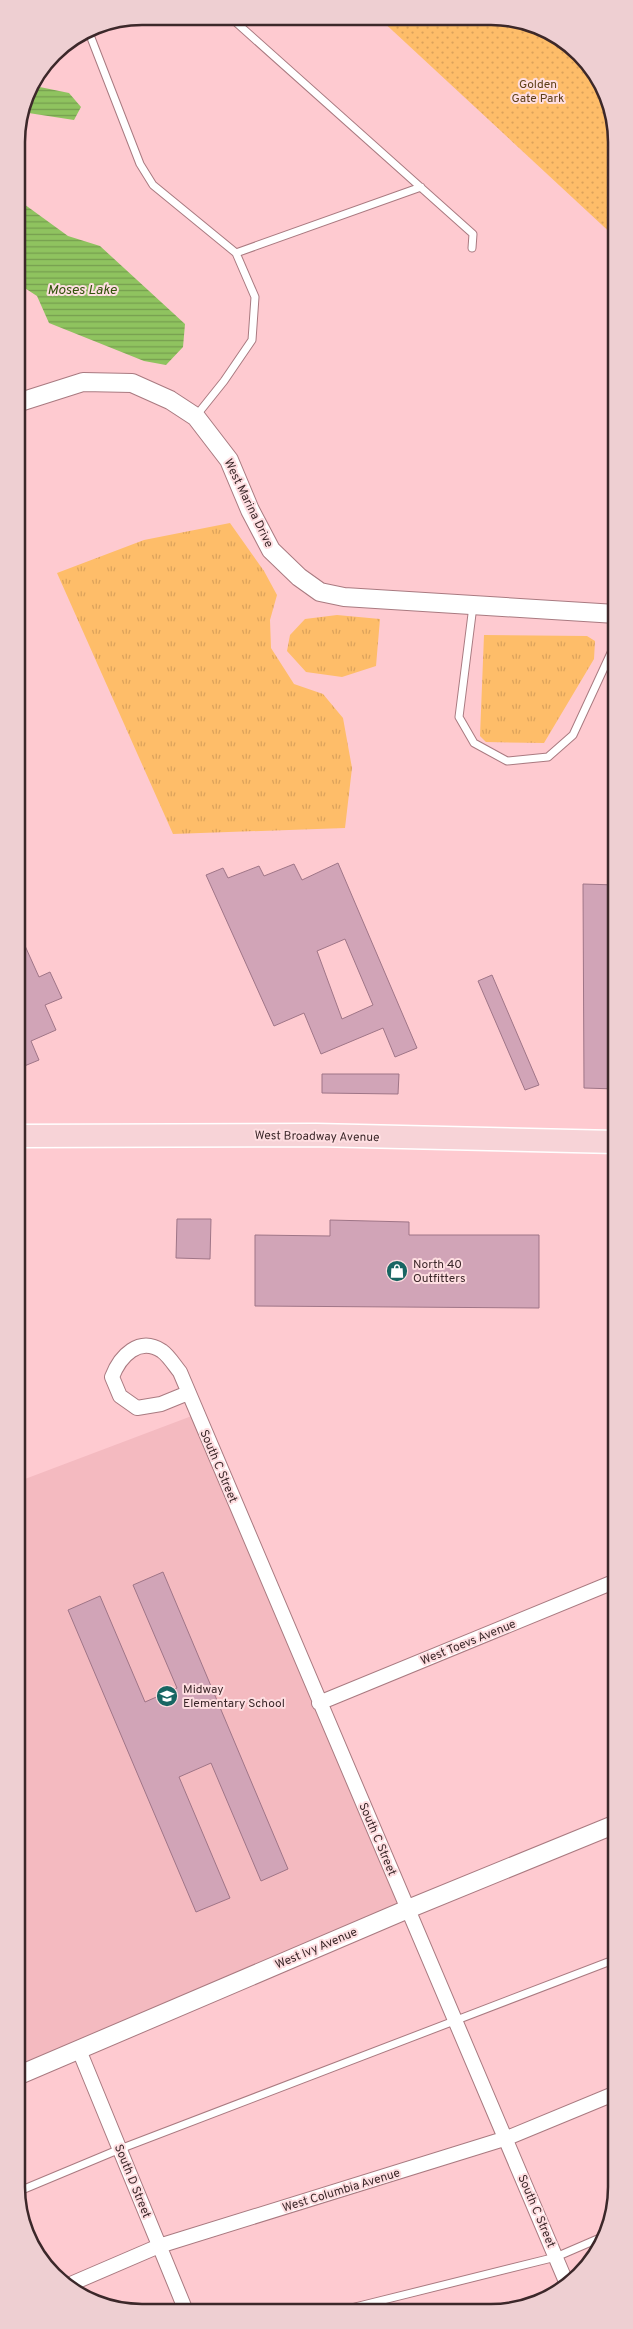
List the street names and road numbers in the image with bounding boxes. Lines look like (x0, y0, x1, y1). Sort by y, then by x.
street label: West Marina Drive (220, 456, 277, 550)
street label: West Broadway Avenue (254, 1128, 380, 1146)
street label: South C Street (195, 1427, 241, 1505)
street label: West Toevs Avenue (418, 1616, 518, 1669)
street label: South C Street (354, 1800, 400, 1878)
street label: West Ivy Avenue (273, 1924, 360, 1973)
street label: South D Street (110, 2142, 154, 2221)
street label: West Columbia Avenue (280, 2165, 402, 2216)
street label: South C Street (513, 2172, 559, 2250)

